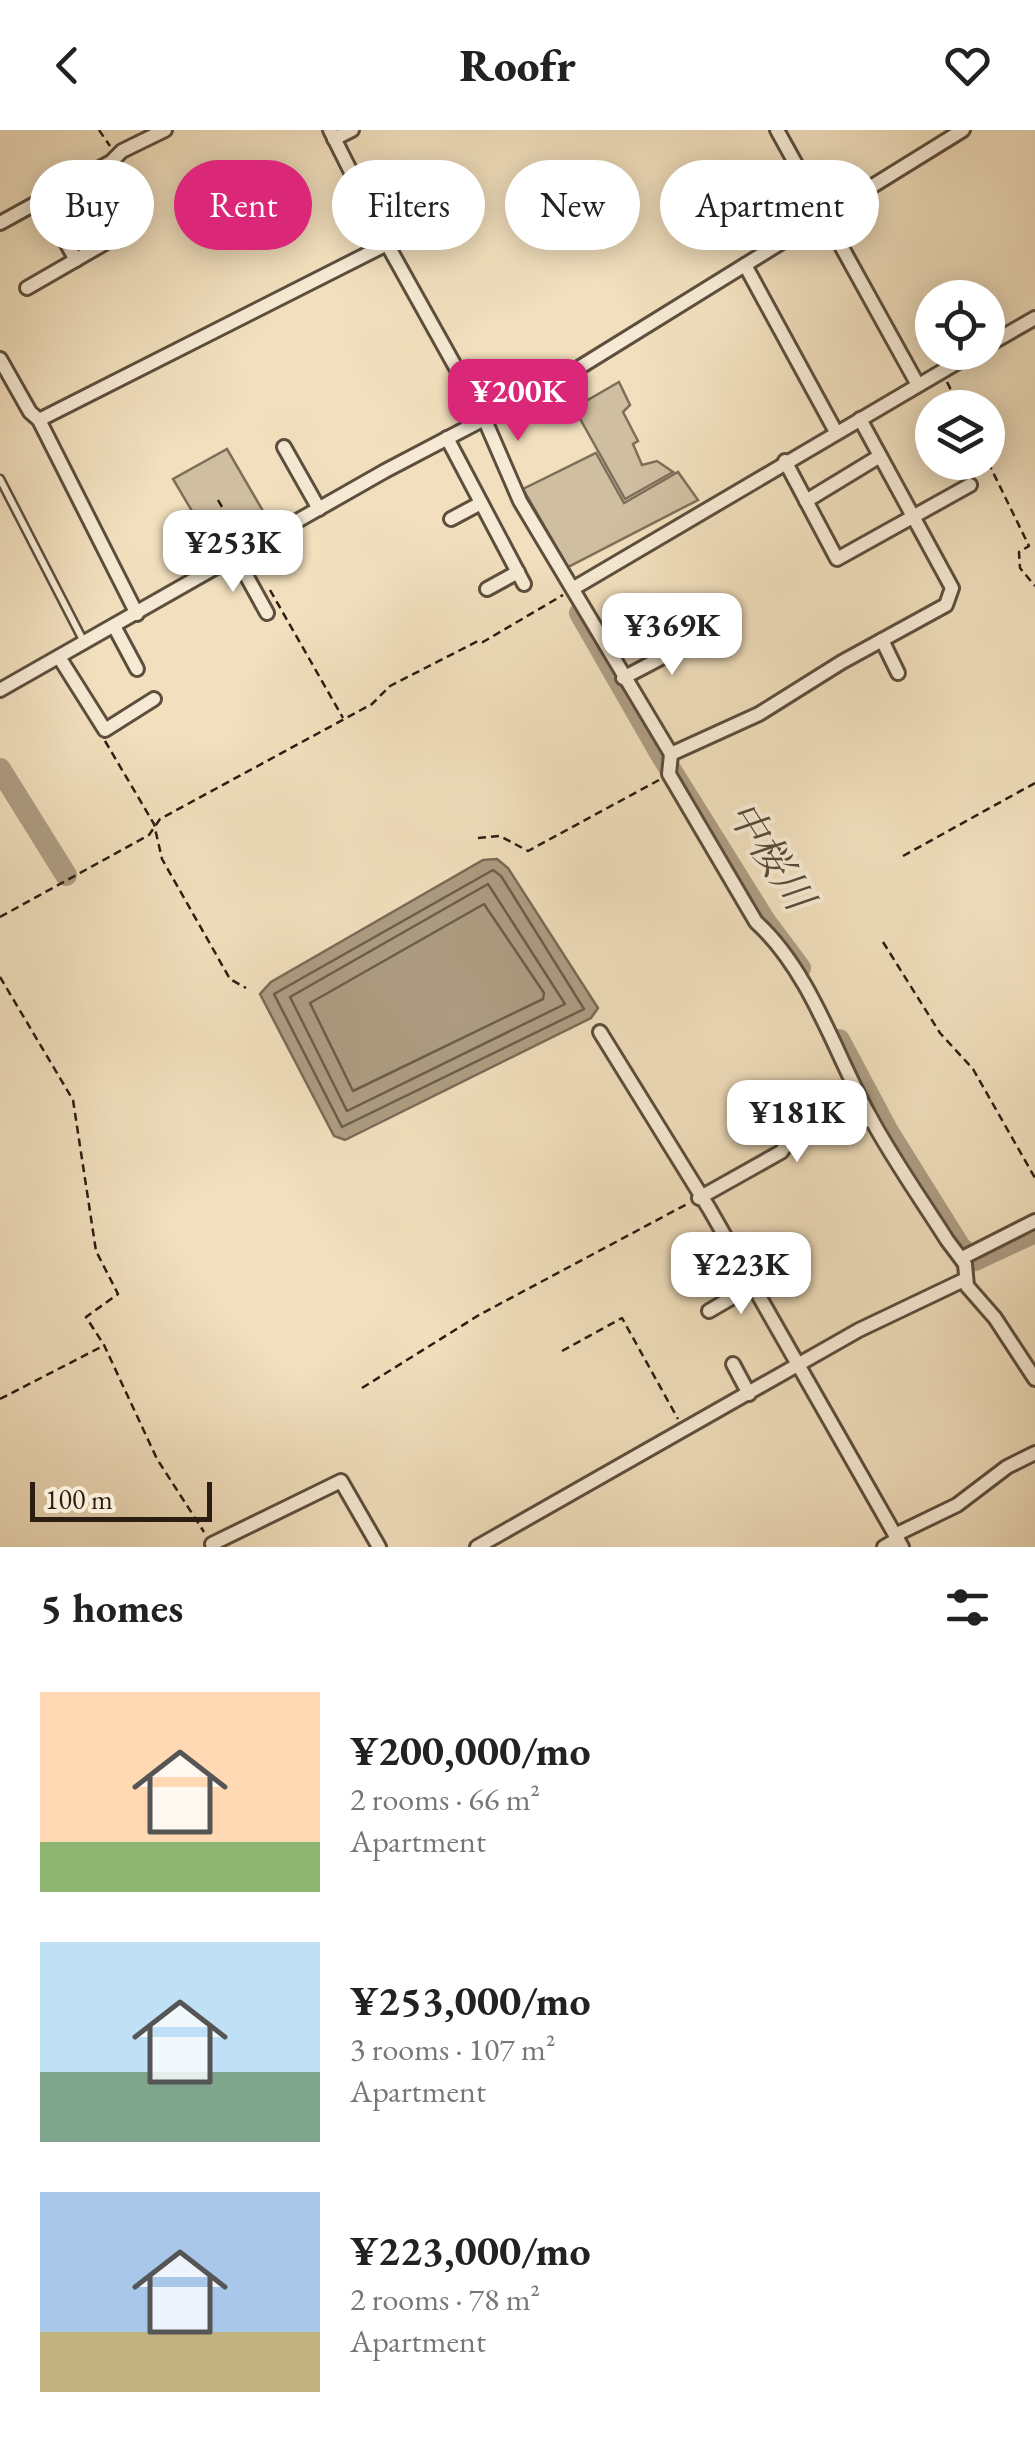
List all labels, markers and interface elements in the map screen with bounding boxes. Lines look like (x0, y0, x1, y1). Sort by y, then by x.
text: Roofr (459, 36, 576, 94)
icon: back (40, 38, 95, 93)
icon: heart (940, 38, 995, 93)
chip: Buy (30, 160, 154, 250)
chip: Rent (174, 160, 312, 250)
chip: Filters (332, 160, 485, 250)
chip: New (505, 160, 640, 250)
chip: Apartment (660, 160, 879, 250)
map controls (915, 280, 1005, 480)
button: locate (915, 280, 1005, 370)
pin: ¥200K (448, 359, 588, 444)
text: ¥200K (470, 370, 566, 412)
button: layers (915, 390, 1005, 480)
pin: ¥253K (163, 510, 303, 595)
text: ¥253K (185, 521, 281, 563)
pin: ¥369K (602, 593, 742, 678)
text: ¥369K (624, 604, 720, 646)
water label: 中桜川 (717, 791, 828, 923)
pin: ¥181K (727, 1080, 867, 1165)
text: ¥181K (749, 1091, 845, 1133)
pin: ¥223K (671, 1232, 811, 1317)
text: ¥223K (693, 1243, 789, 1285)
scale bar (30, 1477, 212, 1522)
text: 100 m (45, 1481, 113, 1517)
text: 5 homes (40, 1580, 183, 1635)
icon: filters (940, 1580, 995, 1635)
text: ¥200,000/mo (350, 1723, 591, 1778)
icon: home (120, 1732, 240, 1852)
text: 2 rooms · 66 m² (350, 1778, 540, 1820)
text: Apartment (350, 1820, 486, 1862)
text: ¥253,000/mo (350, 1973, 591, 2028)
icon: home (120, 1982, 240, 2102)
text: 3 rooms · 107 m² (350, 2028, 556, 2070)
text: Apartment (350, 2070, 486, 2112)
text: ¥223,000/mo (350, 2223, 591, 2278)
icon: home (120, 2232, 240, 2352)
text: 2 rooms · 78 m² (350, 2278, 540, 2320)
text: Apartment (350, 2320, 486, 2362)

